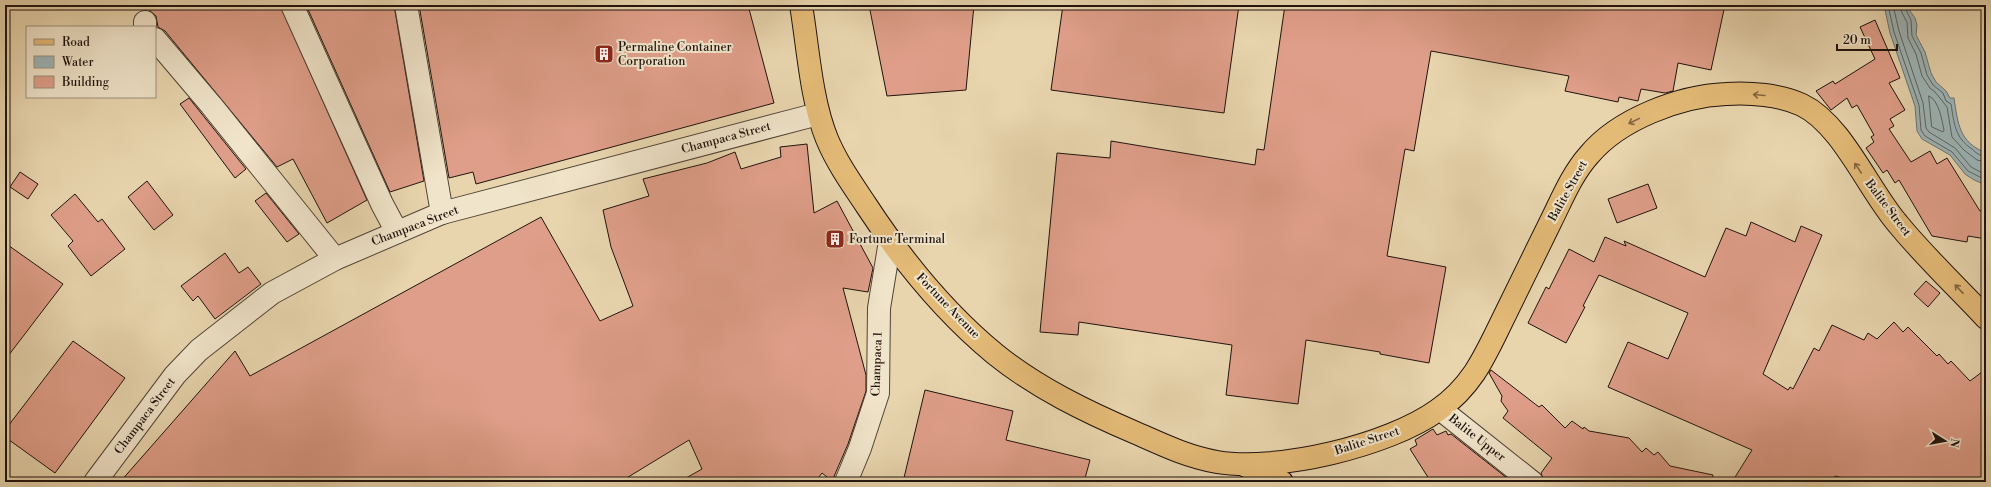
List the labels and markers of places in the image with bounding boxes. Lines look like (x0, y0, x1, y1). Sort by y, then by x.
place label: Permaline Container Corporation (618, 40, 732, 69)
building icon: Permaline Container Corporation (593, 43, 615, 65)
building icon: Fortune Terminal (824, 228, 846, 250)
place label: Fortune Terminal (849, 232, 946, 247)

